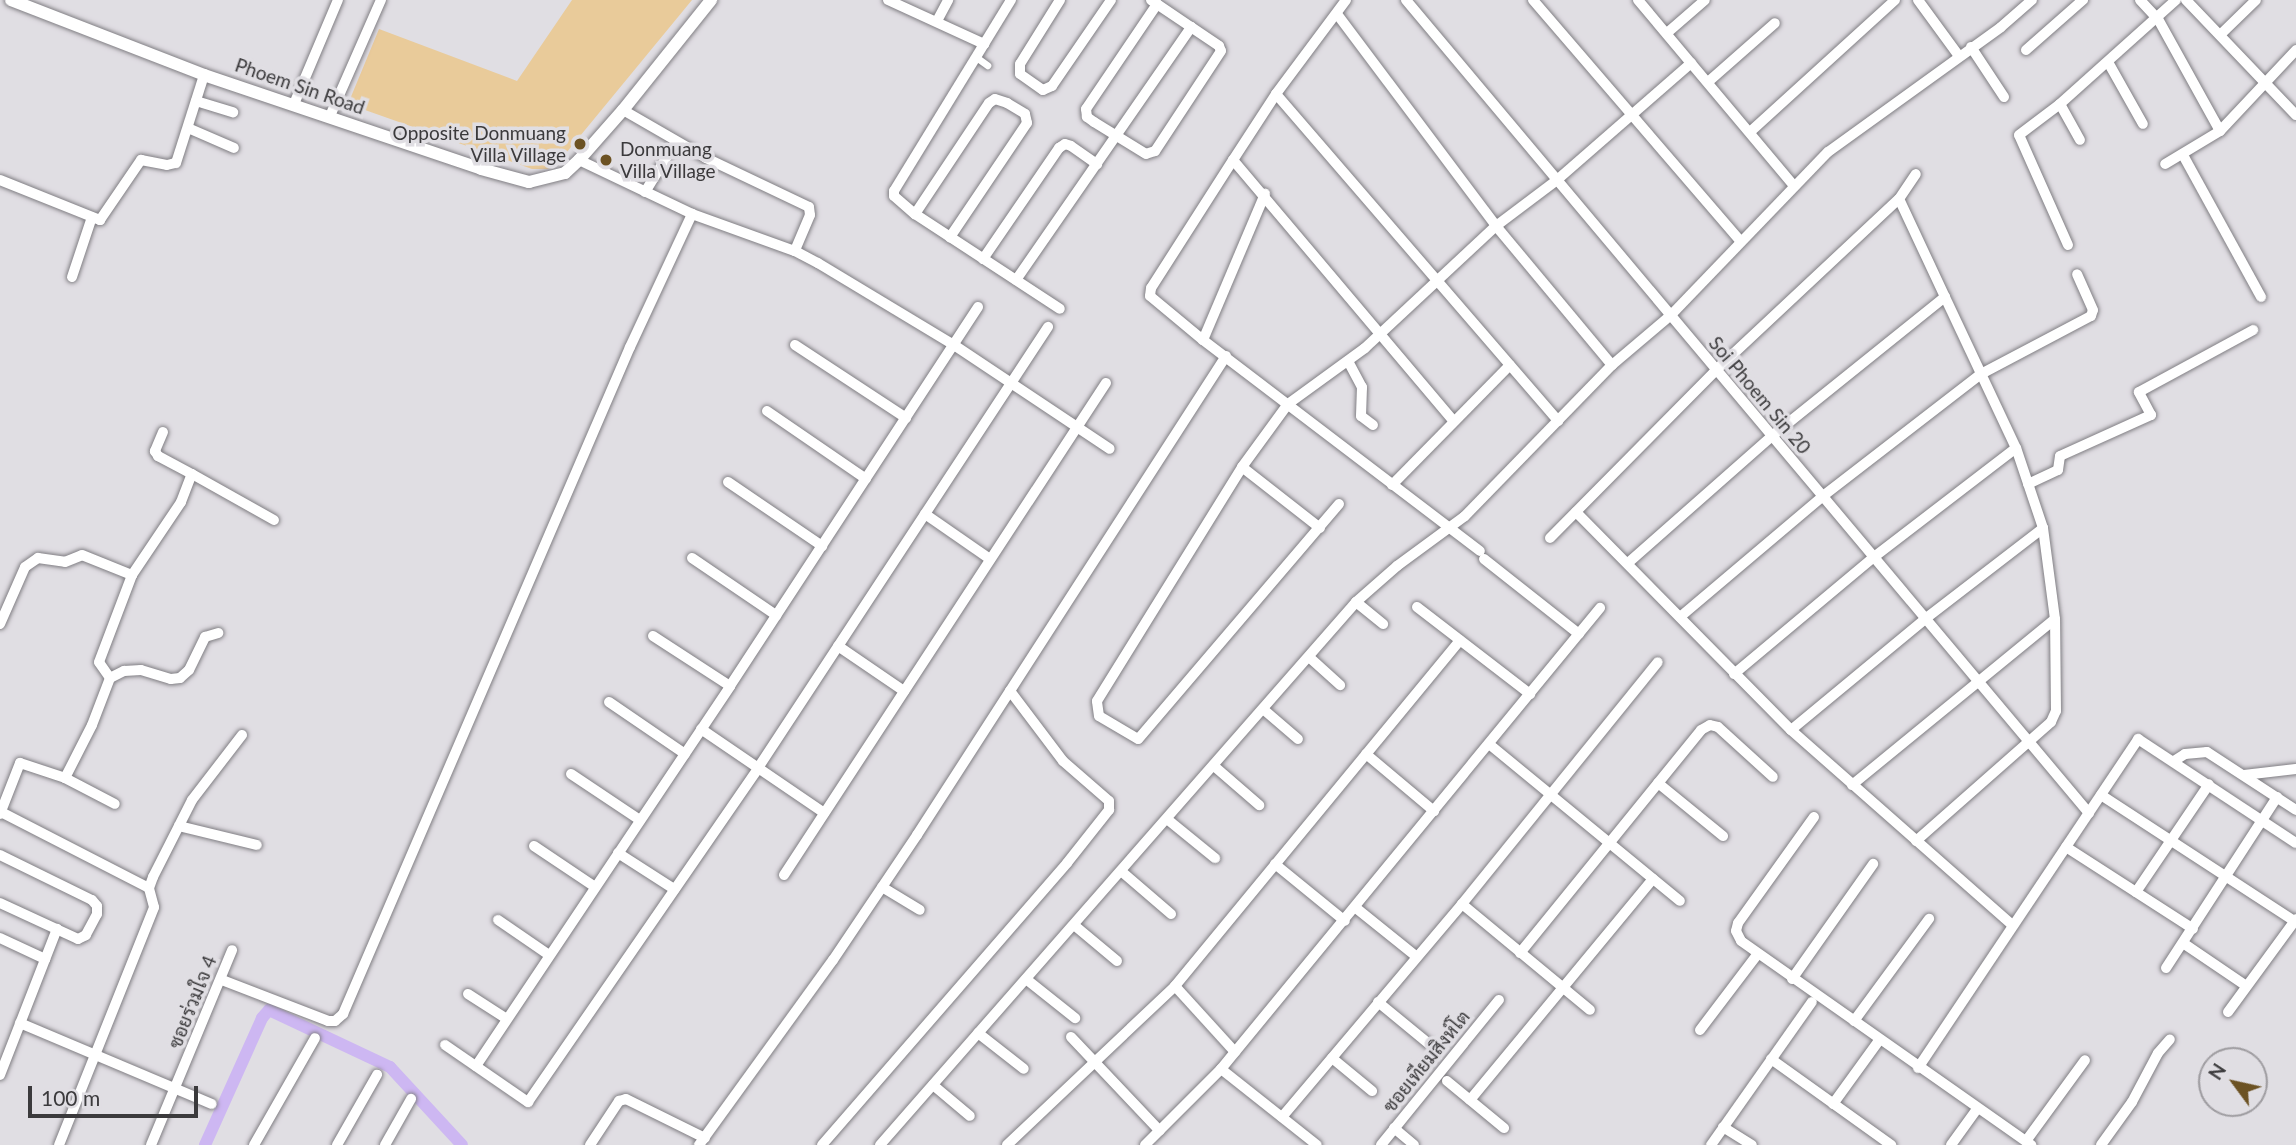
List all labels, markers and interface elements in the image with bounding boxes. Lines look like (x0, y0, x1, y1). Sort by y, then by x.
street label: Phoem Sin Road (232, 53, 368, 119)
place label: Opposite Donmuang Villa Village (393, 122, 566, 166)
marker: Opposite Donmuang Villa Village (572, 136, 588, 152)
place label: Donmuang Villa Village (620, 138, 716, 182)
marker: Donmuang Villa Village (598, 152, 614, 168)
street label: Soi Phoem Sin 20 (1704, 332, 1816, 458)
street label: ซอยร่วมใจ 4 (163, 952, 221, 1052)
street label: ซอยเทียมสิงห์โต (1378, 1005, 1474, 1117)
north arrow (2198, 1047, 2268, 1117)
text: N (2203, 1059, 2230, 1084)
scale bar (32, 1072, 201, 1116)
text: 100 m (41, 1085, 100, 1110)

